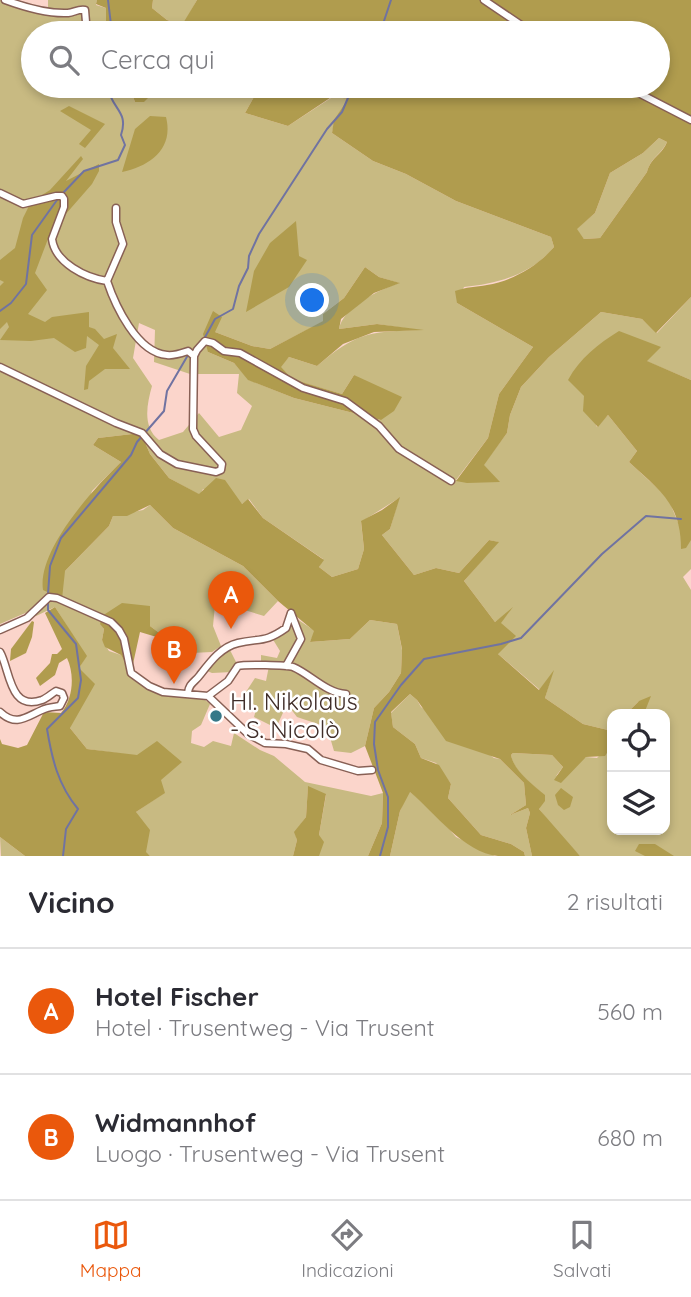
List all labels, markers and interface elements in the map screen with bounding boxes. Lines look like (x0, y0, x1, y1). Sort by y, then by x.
search box (21, 21, 670, 98)
icon: search (45, 41, 83, 79)
text: Cerca qui (101, 43, 215, 76)
your location (295, 283, 329, 317)
pin: A (208, 571, 254, 629)
pin: B (151, 626, 197, 684)
place label: Hl. Nikolaus - S. Nicolò (230, 686, 358, 744)
marker: Hl. Nikolaus - S. Nicolò (208, 708, 224, 724)
map controls (607, 709, 670, 835)
button: locate (607, 709, 670, 772)
button: layers (607, 772, 670, 835)
text: Vicino (28, 883, 115, 921)
text: 2 risultati (567, 887, 663, 916)
text: Hotel Fischer (95, 980, 259, 1013)
text: A (44, 997, 58, 1026)
text: 560 m (597, 997, 663, 1026)
text: Hotel · Trusentweg - Via Trusent (95, 1013, 435, 1042)
text: Widmannhof (95, 1106, 256, 1139)
text: B (43, 1123, 59, 1152)
text: 680 m (597, 1123, 663, 1152)
text: Luogo · Trusentweg - Via Trusent (95, 1139, 445, 1168)
tab: Mappa (80, 1216, 142, 1282)
tab: Indicazioni (301, 1216, 394, 1282)
tab: Salvati (553, 1216, 611, 1282)

